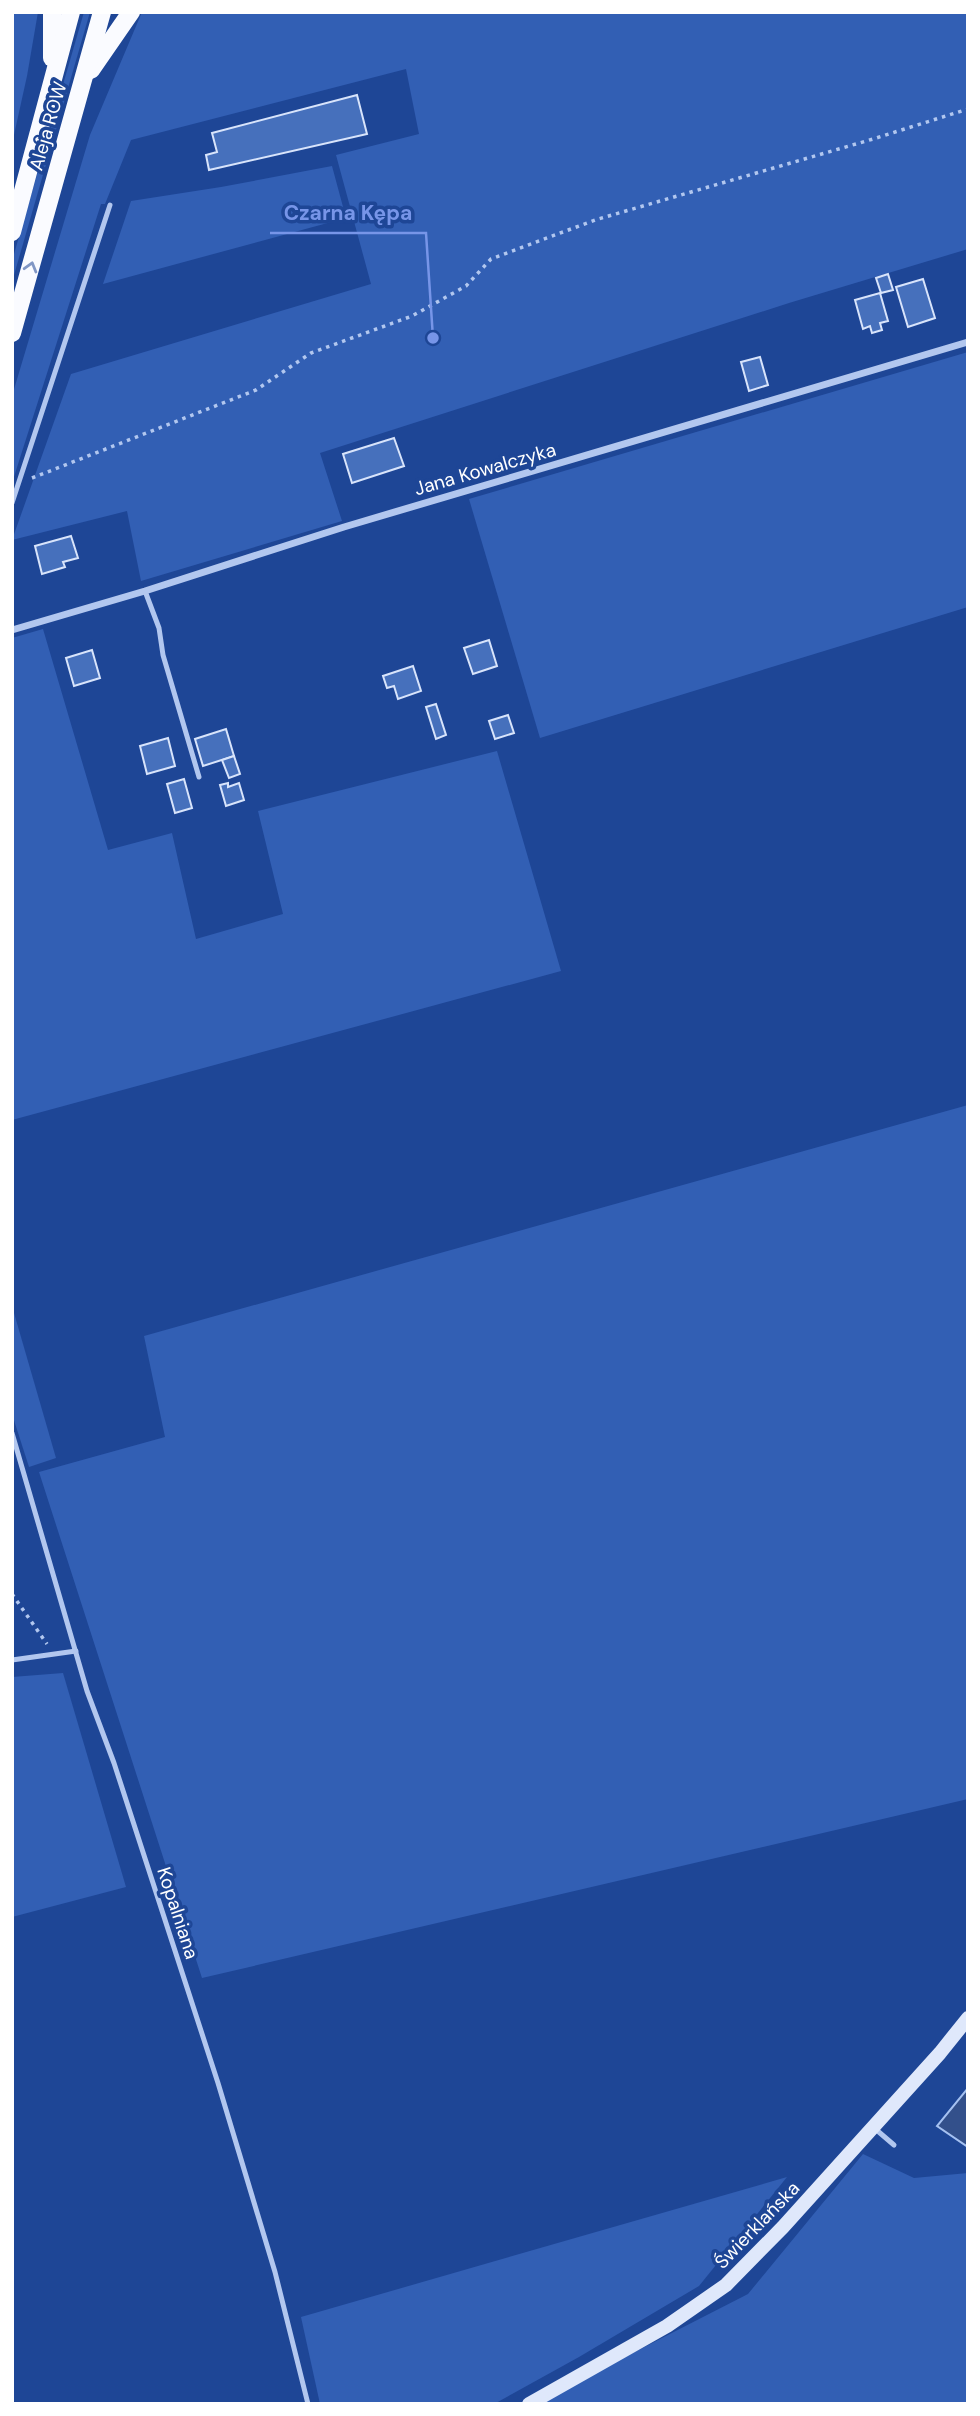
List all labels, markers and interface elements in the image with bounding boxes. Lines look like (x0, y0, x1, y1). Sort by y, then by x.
street label: Aleja ROW (23, 79, 73, 173)
callout: Czarna Kępa (270, 191, 426, 233)
text: Czarna Kępa (284, 199, 412, 227)
one-way arrow (22, 261, 37, 273)
street label: Jana Kowalczyka (411, 437, 559, 501)
street label: Kopalniana (151, 1864, 205, 1962)
street label: Świerklańska (709, 2176, 805, 2274)

